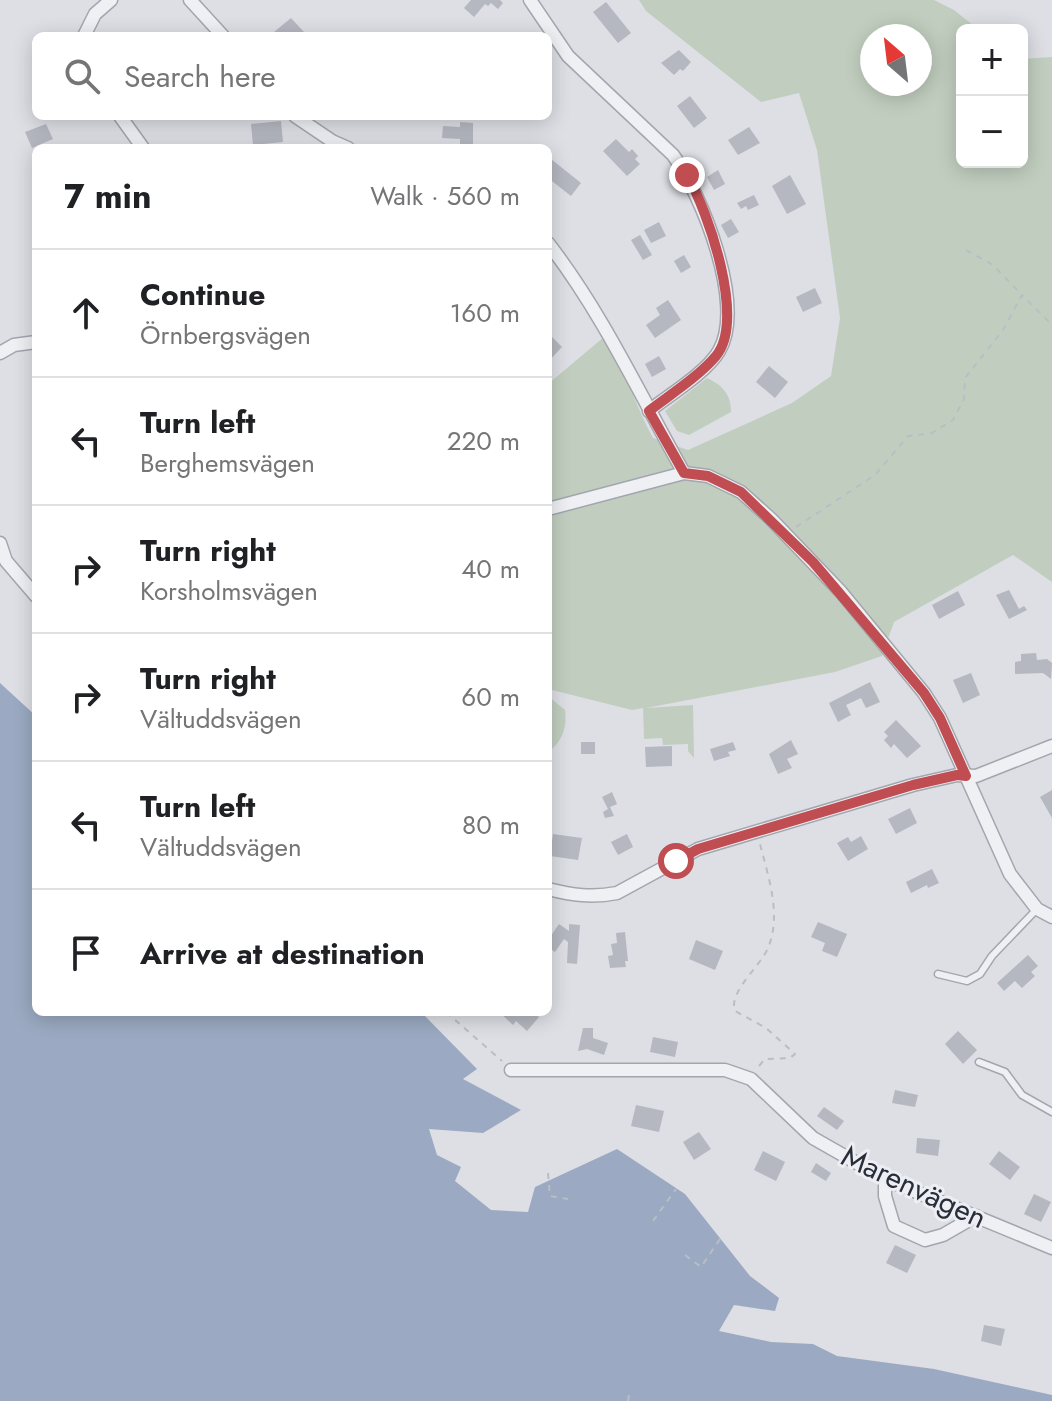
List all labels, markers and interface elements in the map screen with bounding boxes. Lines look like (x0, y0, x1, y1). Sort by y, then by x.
north arrow (860, 24, 932, 96)
map controls (956, 24, 1028, 168)
button: + (956, 24, 1028, 96)
search box (32, 32, 552, 120)
icon: search (60, 54, 104, 98)
text: Search here (124, 55, 276, 98)
button: − (956, 96, 1028, 168)
route end (669, 157, 705, 193)
text: 7 min (64, 172, 152, 221)
text: Walk · 560 m (370, 177, 520, 215)
text: Continue (140, 273, 266, 316)
icon: ahead (64, 291, 108, 335)
text: 160 m (450, 294, 520, 332)
text: Örnbergsvägen (140, 316, 311, 354)
text: Turn left (140, 401, 255, 444)
icon: left (64, 419, 108, 463)
text: 220 m (447, 422, 520, 460)
text: Berghemsvägen (140, 444, 315, 482)
text: Turn right (140, 529, 276, 572)
icon: right (64, 547, 108, 591)
text: 40 m (461, 550, 520, 588)
text: Korsholmsvägen (140, 572, 318, 610)
text: Turn right (140, 657, 276, 700)
icon: right (64, 675, 108, 719)
text: 60 m (461, 678, 520, 716)
text: Vältuddsvägen (140, 700, 302, 738)
text: Turn left (140, 785, 255, 828)
icon: left (64, 803, 108, 847)
text: 80 m (462, 806, 520, 844)
text: Vältuddsvägen (140, 828, 302, 866)
route start (658, 843, 694, 879)
icon: arrive (64, 931, 108, 975)
text: Arrive at destination (140, 932, 425, 975)
street label: Marenvägen (835, 1134, 994, 1239)

